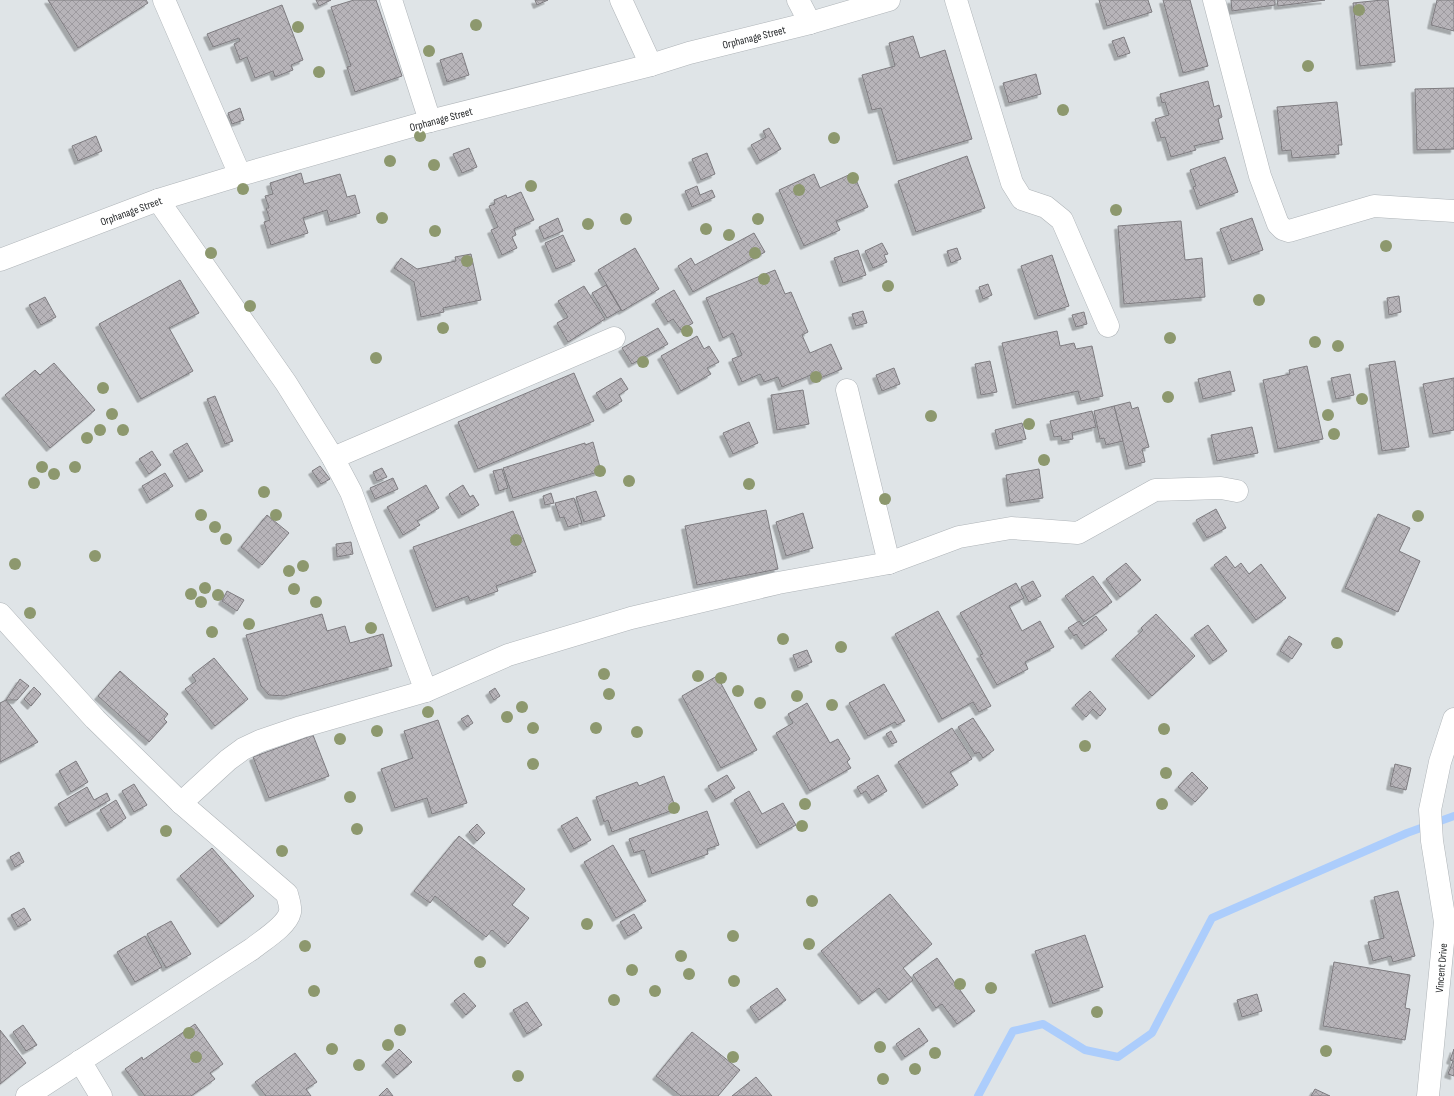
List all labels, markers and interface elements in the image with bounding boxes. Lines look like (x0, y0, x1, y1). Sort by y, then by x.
street label: Orphanage Street (721, 23, 788, 52)
street label: Orphanage Street (408, 105, 475, 134)
street label: Orphanage Street (99, 194, 164, 229)
street label: Vincent Drive (1433, 943, 1450, 993)

